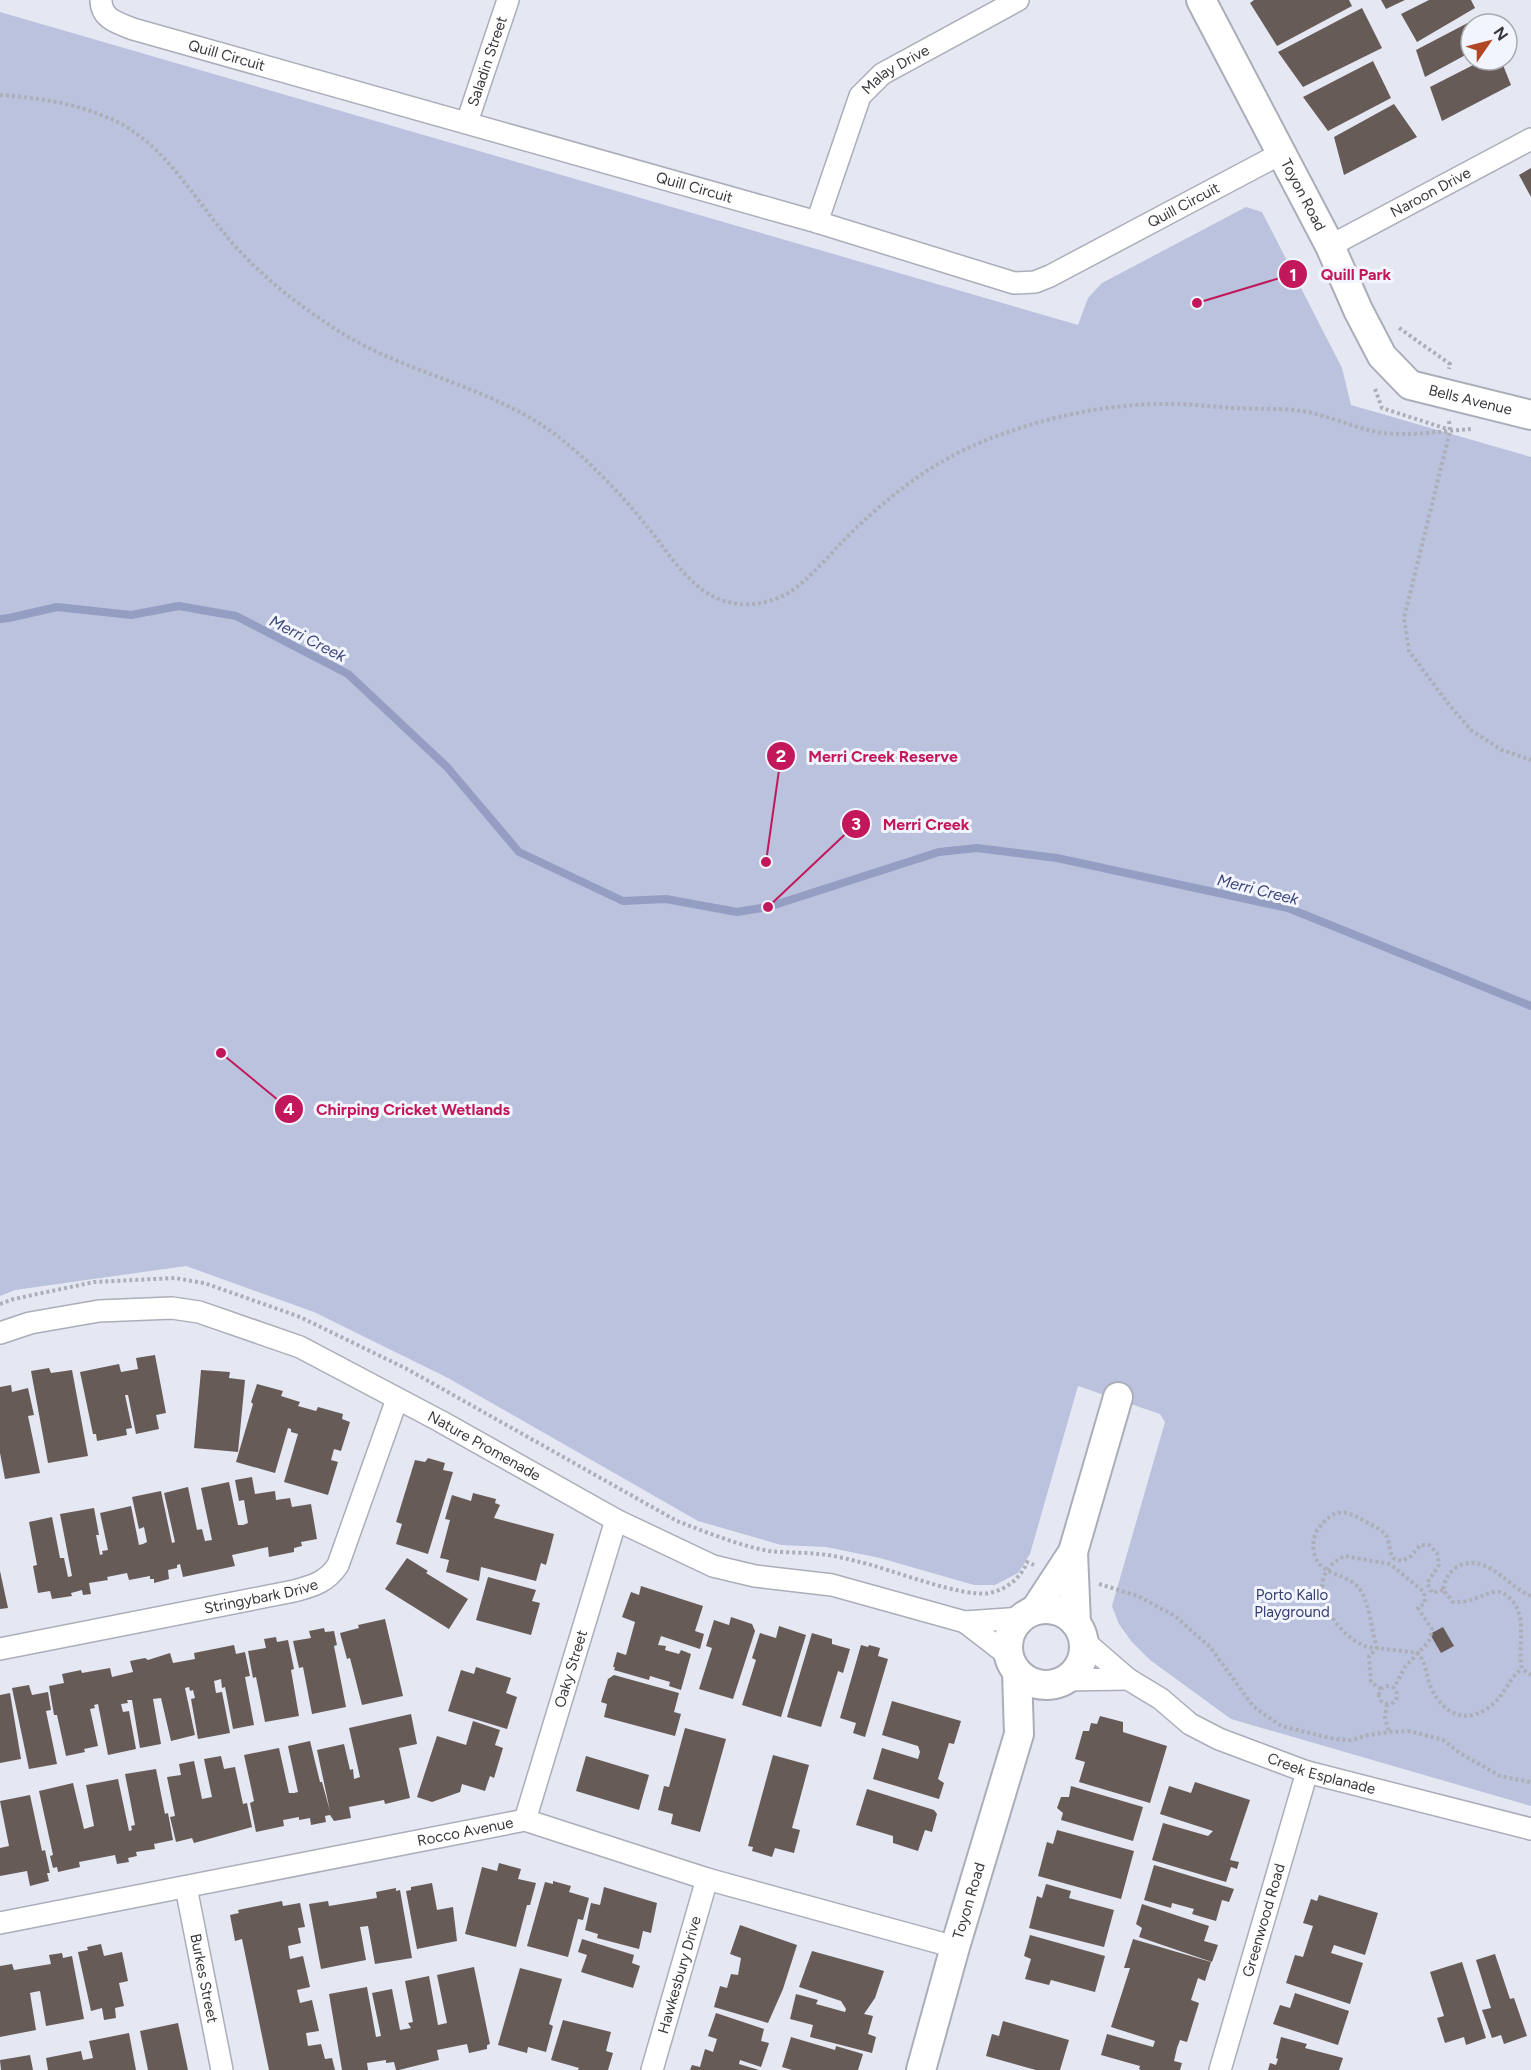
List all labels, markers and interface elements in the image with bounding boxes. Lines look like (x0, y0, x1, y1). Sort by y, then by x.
north arrow (1459, 12, 1519, 72)
street label: Saladin Street (464, 13, 511, 109)
text: N (1490, 23, 1512, 44)
street label: Quill Circuit (186, 36, 267, 75)
street label: Malay Drive (858, 41, 932, 98)
street label: Toyon Road (1277, 156, 1329, 234)
street label: Naroon Drive (1387, 164, 1474, 221)
street label: Quill Circuit (654, 168, 735, 207)
street label: Quill Circuit (1145, 179, 1223, 232)
callout: Quill Park (1278, 257, 1403, 291)
text: 1 (1289, 264, 1297, 286)
text: Quill Park (1321, 265, 1392, 284)
street label: Bells Avenue (1427, 381, 1514, 419)
water label: Merri Creek (266, 611, 350, 666)
callout: Merri Creek Reserve (766, 739, 970, 773)
text: 2 (776, 745, 786, 767)
text: Merri Creek Reserve (808, 747, 958, 766)
callout: Merri Creek (841, 807, 982, 841)
text: 3 (851, 813, 861, 835)
text: Merri Creek (883, 815, 970, 834)
water label: Merri Creek (1215, 870, 1302, 909)
callout: Chirping Cricket Wetlands (274, 1092, 523, 1126)
text: 4 (283, 1098, 295, 1120)
text: Chirping Cricket Wetlands (316, 1100, 511, 1119)
street label: Nature Promenade (425, 1407, 544, 1485)
street label: Stringybark Drive (202, 1575, 320, 1618)
park label: Porto Kallo Playground (1254, 1586, 1330, 1621)
street label: Oaky Street (551, 1627, 591, 1710)
street label: Creek Esplanade (1265, 1749, 1377, 1798)
street label: Rocco Avenue (416, 1814, 515, 1850)
street label: Toyon Road (949, 1860, 989, 1941)
street label: Greenwood Road (1239, 1861, 1289, 1979)
street label: Hawkesbury Drive (654, 1914, 705, 2036)
street label: Burkes Street (186, 1932, 222, 2025)

